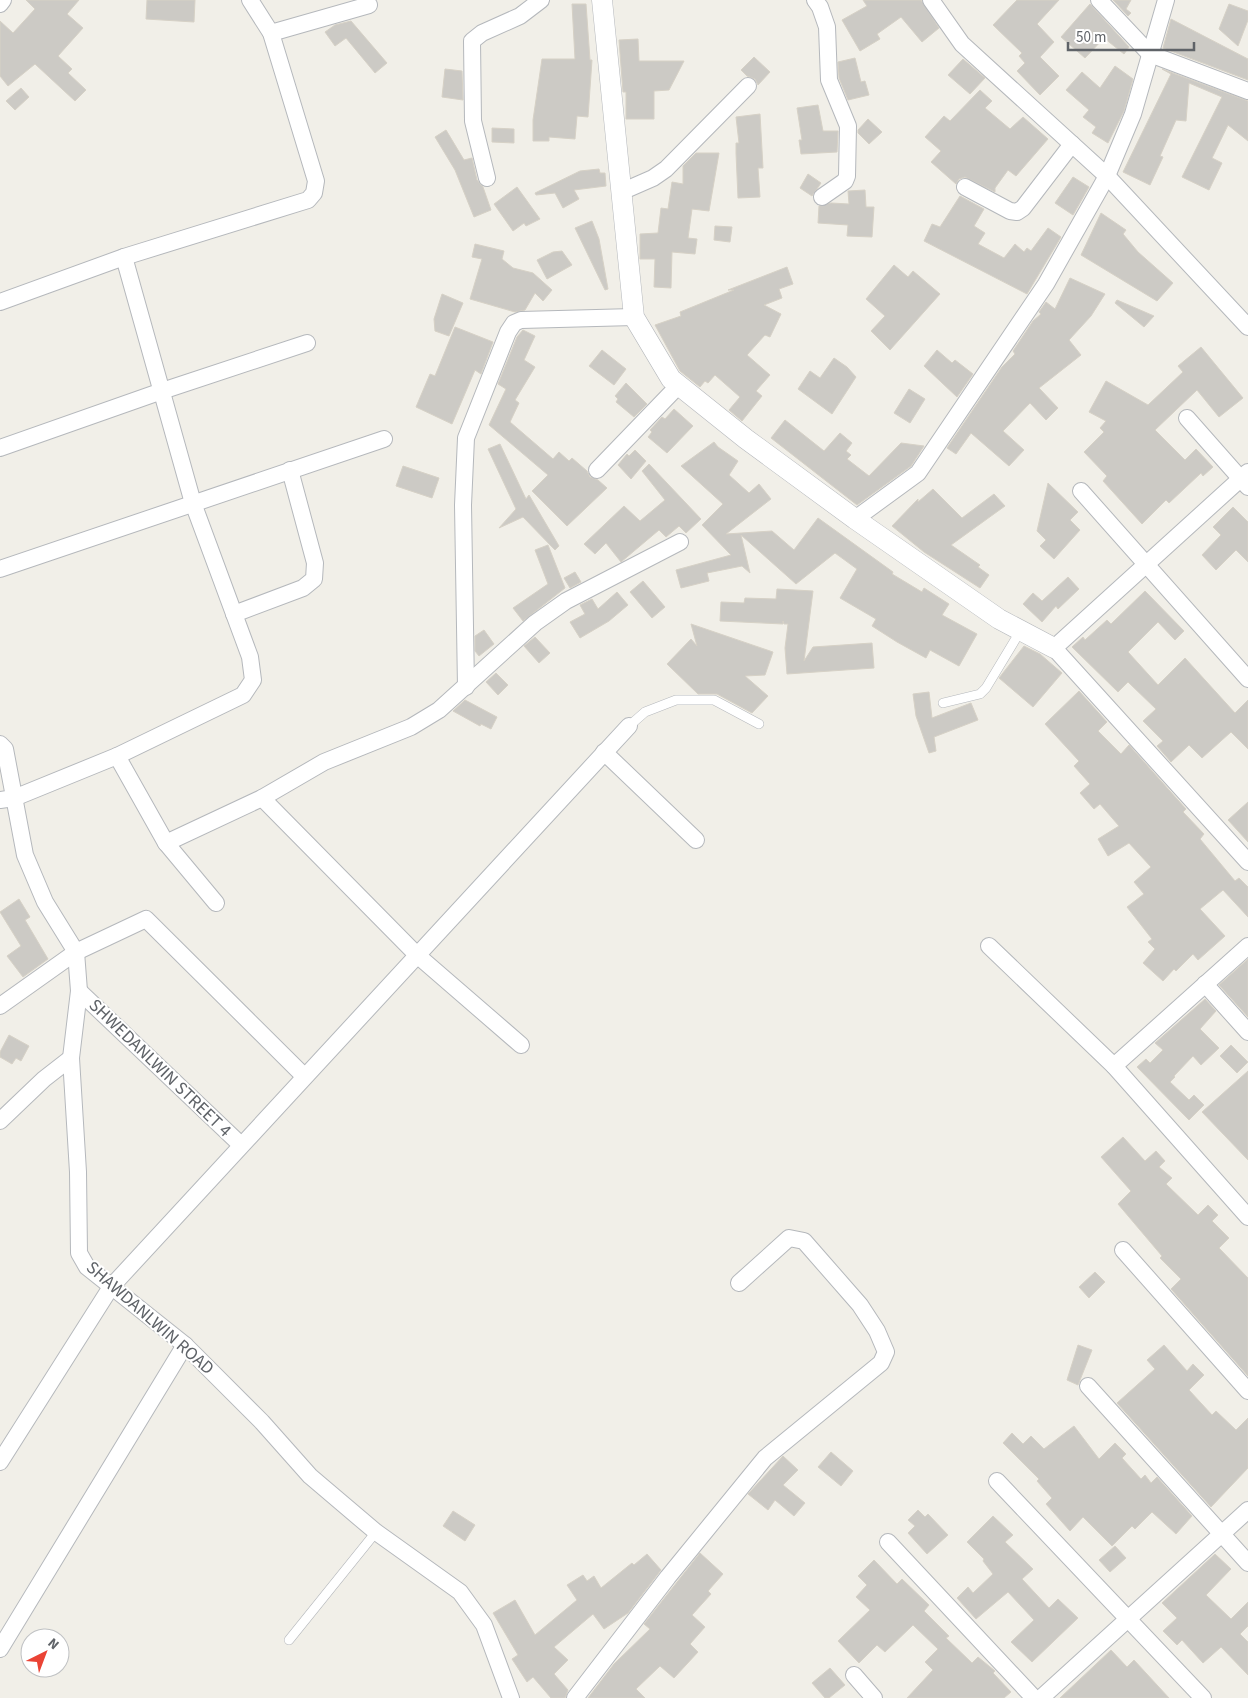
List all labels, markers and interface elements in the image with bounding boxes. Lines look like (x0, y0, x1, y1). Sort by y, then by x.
scale bar (1068, 20, 1194, 52)
text: 50 m (1076, 27, 1106, 48)
street label: SHWEDANLWIN STREET 4 (83, 993, 237, 1143)
street label: SHAWDANLWIN ROAD (81, 1255, 219, 1381)
north arrow (20, 1628, 70, 1678)
text: N (43, 1634, 63, 1655)

